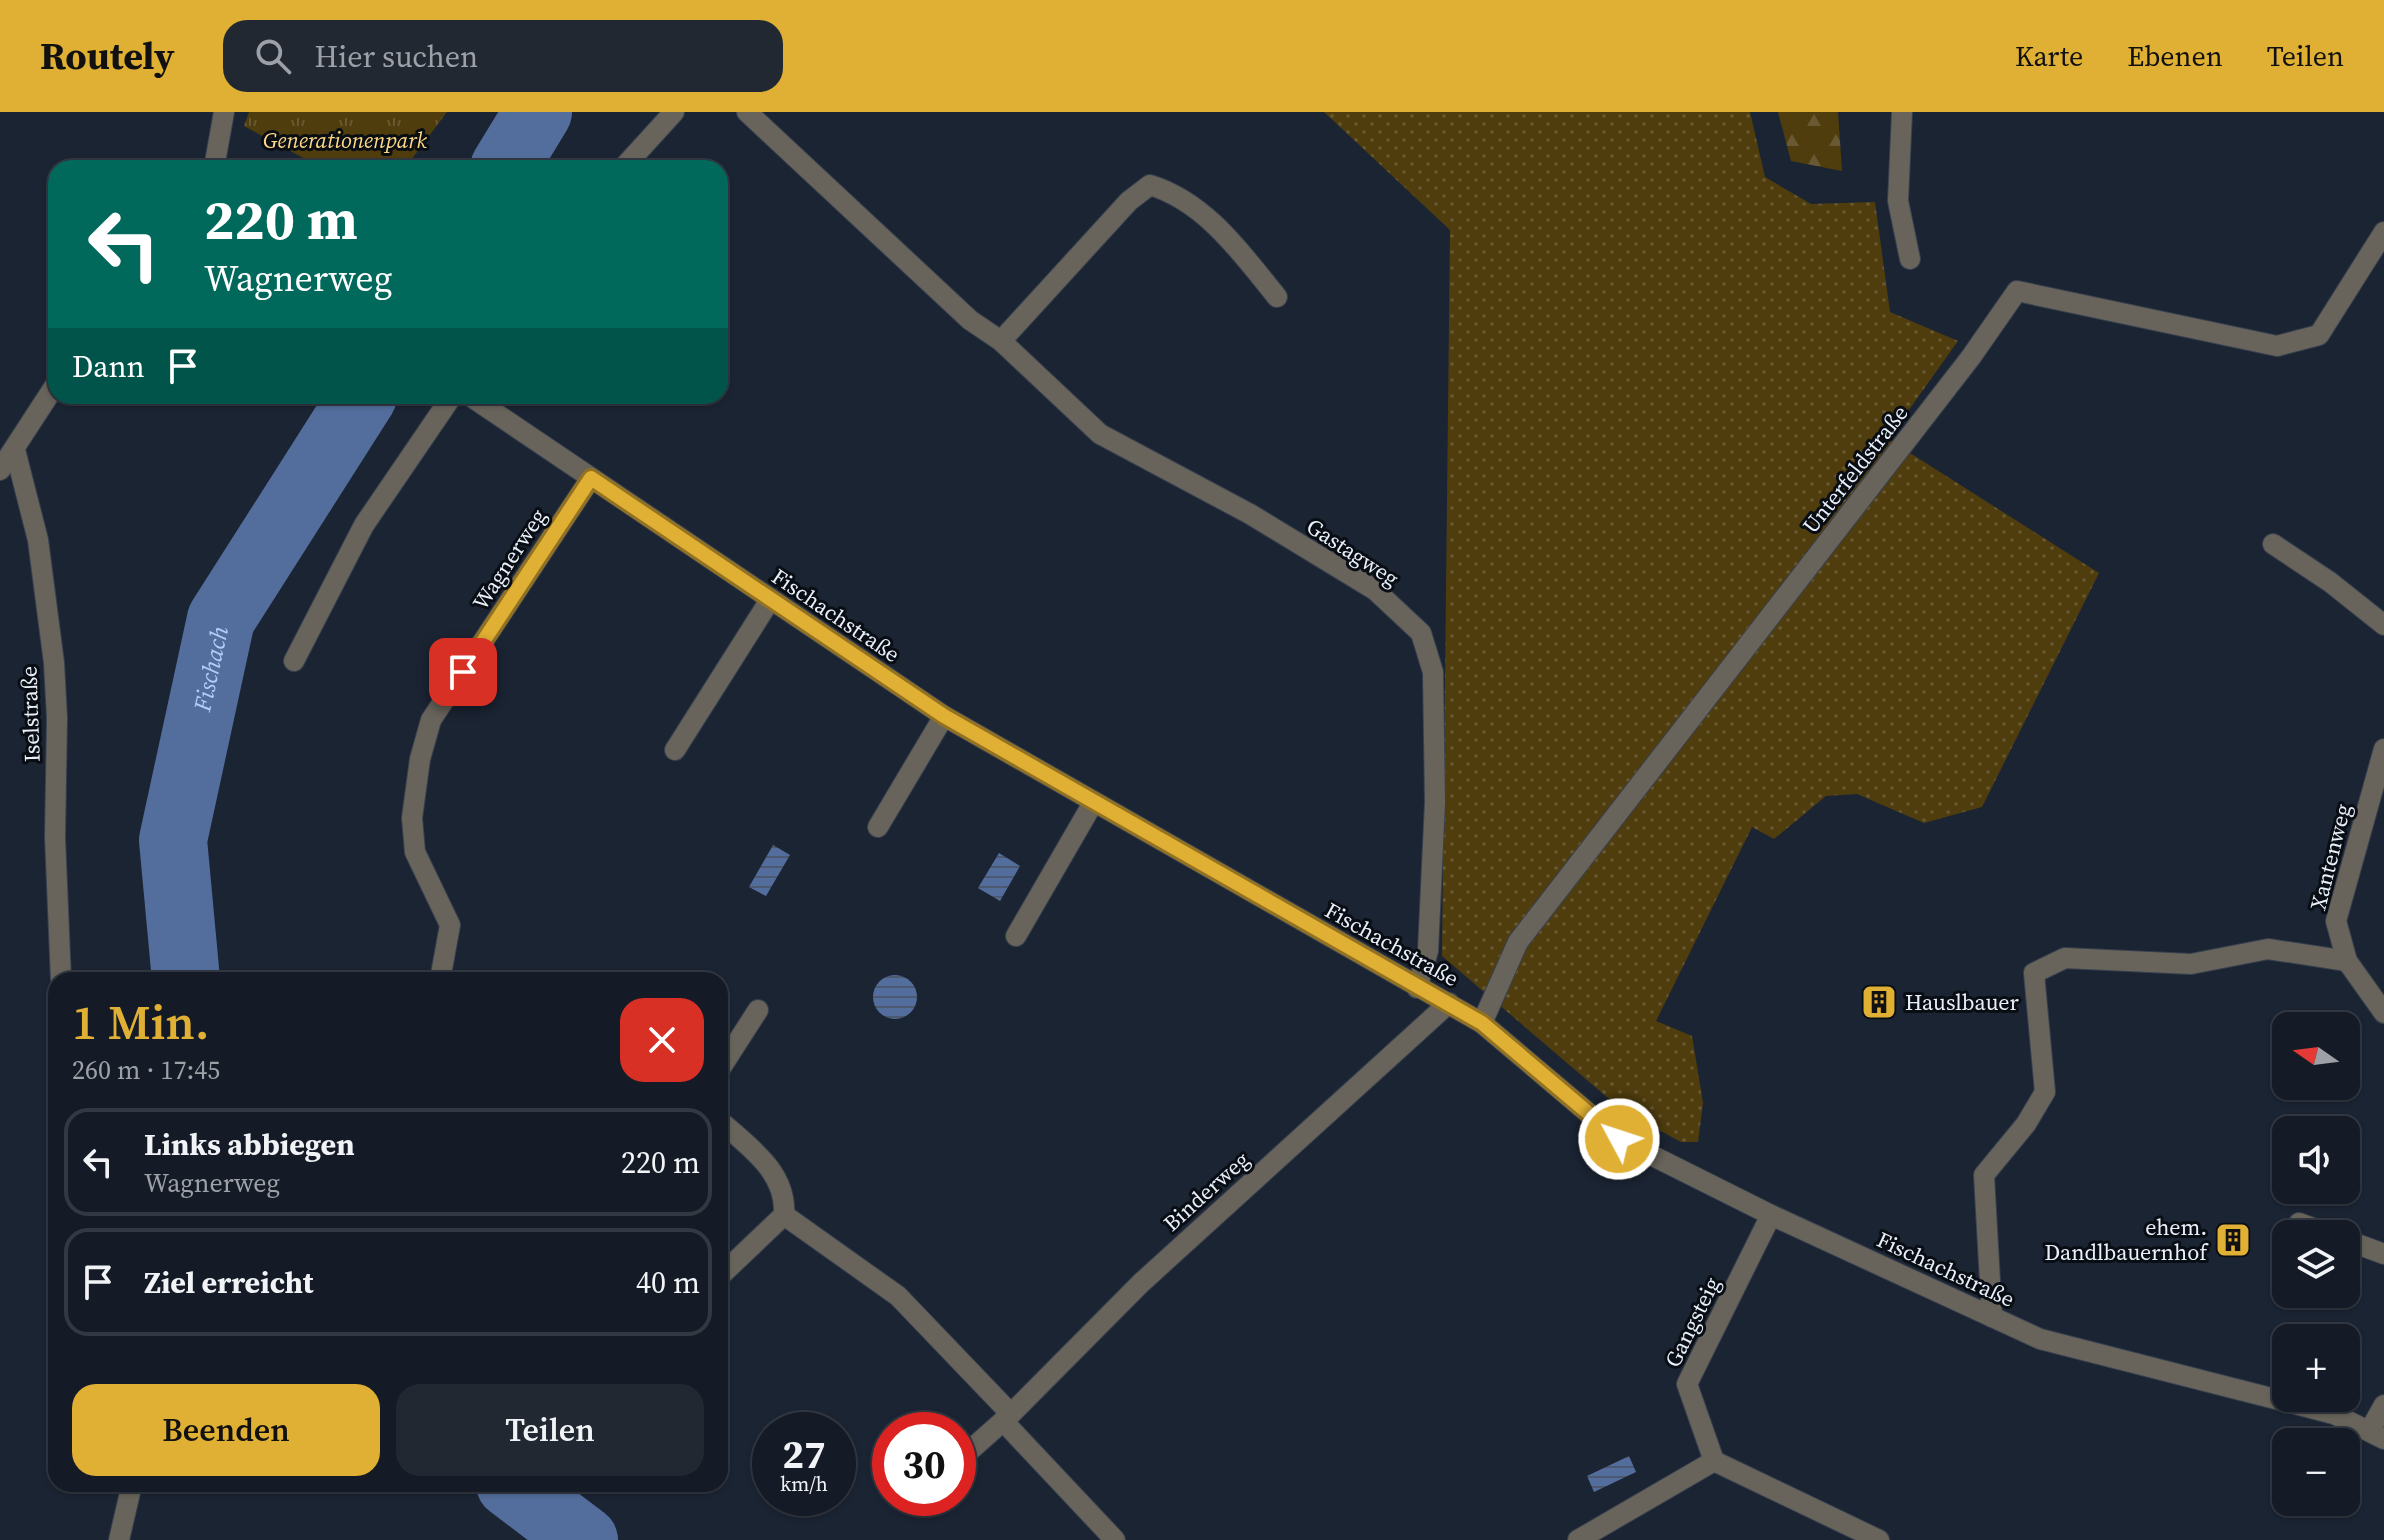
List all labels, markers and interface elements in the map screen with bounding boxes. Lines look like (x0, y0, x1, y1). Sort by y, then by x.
search box (223, 20, 783, 92)
text: Routely (40, 30, 175, 82)
icon: search (251, 34, 295, 78)
text: Hier suchen (315, 36, 478, 77)
text: Karte (2015, 37, 2083, 75)
text: Ebenen (2127, 37, 2223, 75)
text: Teilen (2267, 37, 2344, 75)
park label: Generationenpark (263, 125, 428, 155)
text: 220 m (204, 181, 358, 258)
icon: left (72, 192, 176, 296)
text: Wagnerweg (204, 254, 392, 303)
icon: arrive (161, 344, 205, 388)
text: Dann (72, 346, 145, 387)
street label: Unterfeldstraße (1795, 399, 1915, 539)
street label: Wagnerweg (465, 503, 553, 615)
street label: Gastagweg (1301, 511, 1405, 593)
street label: Fischachstraße (766, 561, 906, 669)
water label: Fischach (185, 623, 236, 715)
pin (429, 638, 497, 706)
icon: arrive (441, 650, 485, 694)
street label: Iselstraße (13, 665, 47, 763)
street label: Xantenweg (2302, 801, 2358, 913)
street label: Fischachstraße (1320, 895, 1464, 993)
building icon: Hauslbauer (1860, 983, 1898, 1021)
place label: Hauslbauer (1905, 987, 2020, 1017)
text: 1 Min. (72, 989, 209, 1055)
button: close (620, 998, 704, 1082)
north arrow (2272, 1012, 2360, 1100)
map controls (2272, 1012, 2360, 1516)
text: 260 m · 17:45 (72, 1052, 220, 1088)
position arrow (1577, 1097, 1661, 1181)
button: sound (2272, 1116, 2360, 1204)
text: Links abbiegen (144, 1124, 355, 1165)
icon: left (76, 1140, 120, 1184)
text: 220 m (621, 1142, 700, 1183)
street label: Binderweg (1157, 1144, 1255, 1238)
text: Wagnerweg (144, 1165, 280, 1201)
place label: ehem. Dandlbauernhof (2044, 1212, 2209, 1267)
button: layers (2272, 1220, 2360, 1308)
building icon: ehem. Dandlbauernhof (2214, 1221, 2252, 1259)
street label: Fischachstraße (1872, 1224, 2020, 1314)
icon: arrive (76, 1260, 120, 1304)
text: Ziel erreicht (144, 1262, 313, 1303)
text: 40 m (636, 1262, 700, 1303)
street label: Gangsteig (1657, 1272, 1727, 1372)
button: + (2272, 1324, 2360, 1412)
button: Beenden (72, 1384, 380, 1476)
button: Teilen (396, 1384, 704, 1476)
speed limit sign: 30 (872, 1412, 976, 1516)
text: 27 (782, 1427, 826, 1481)
button: − (2272, 1428, 2360, 1516)
text: km/h (780, 1470, 828, 1498)

